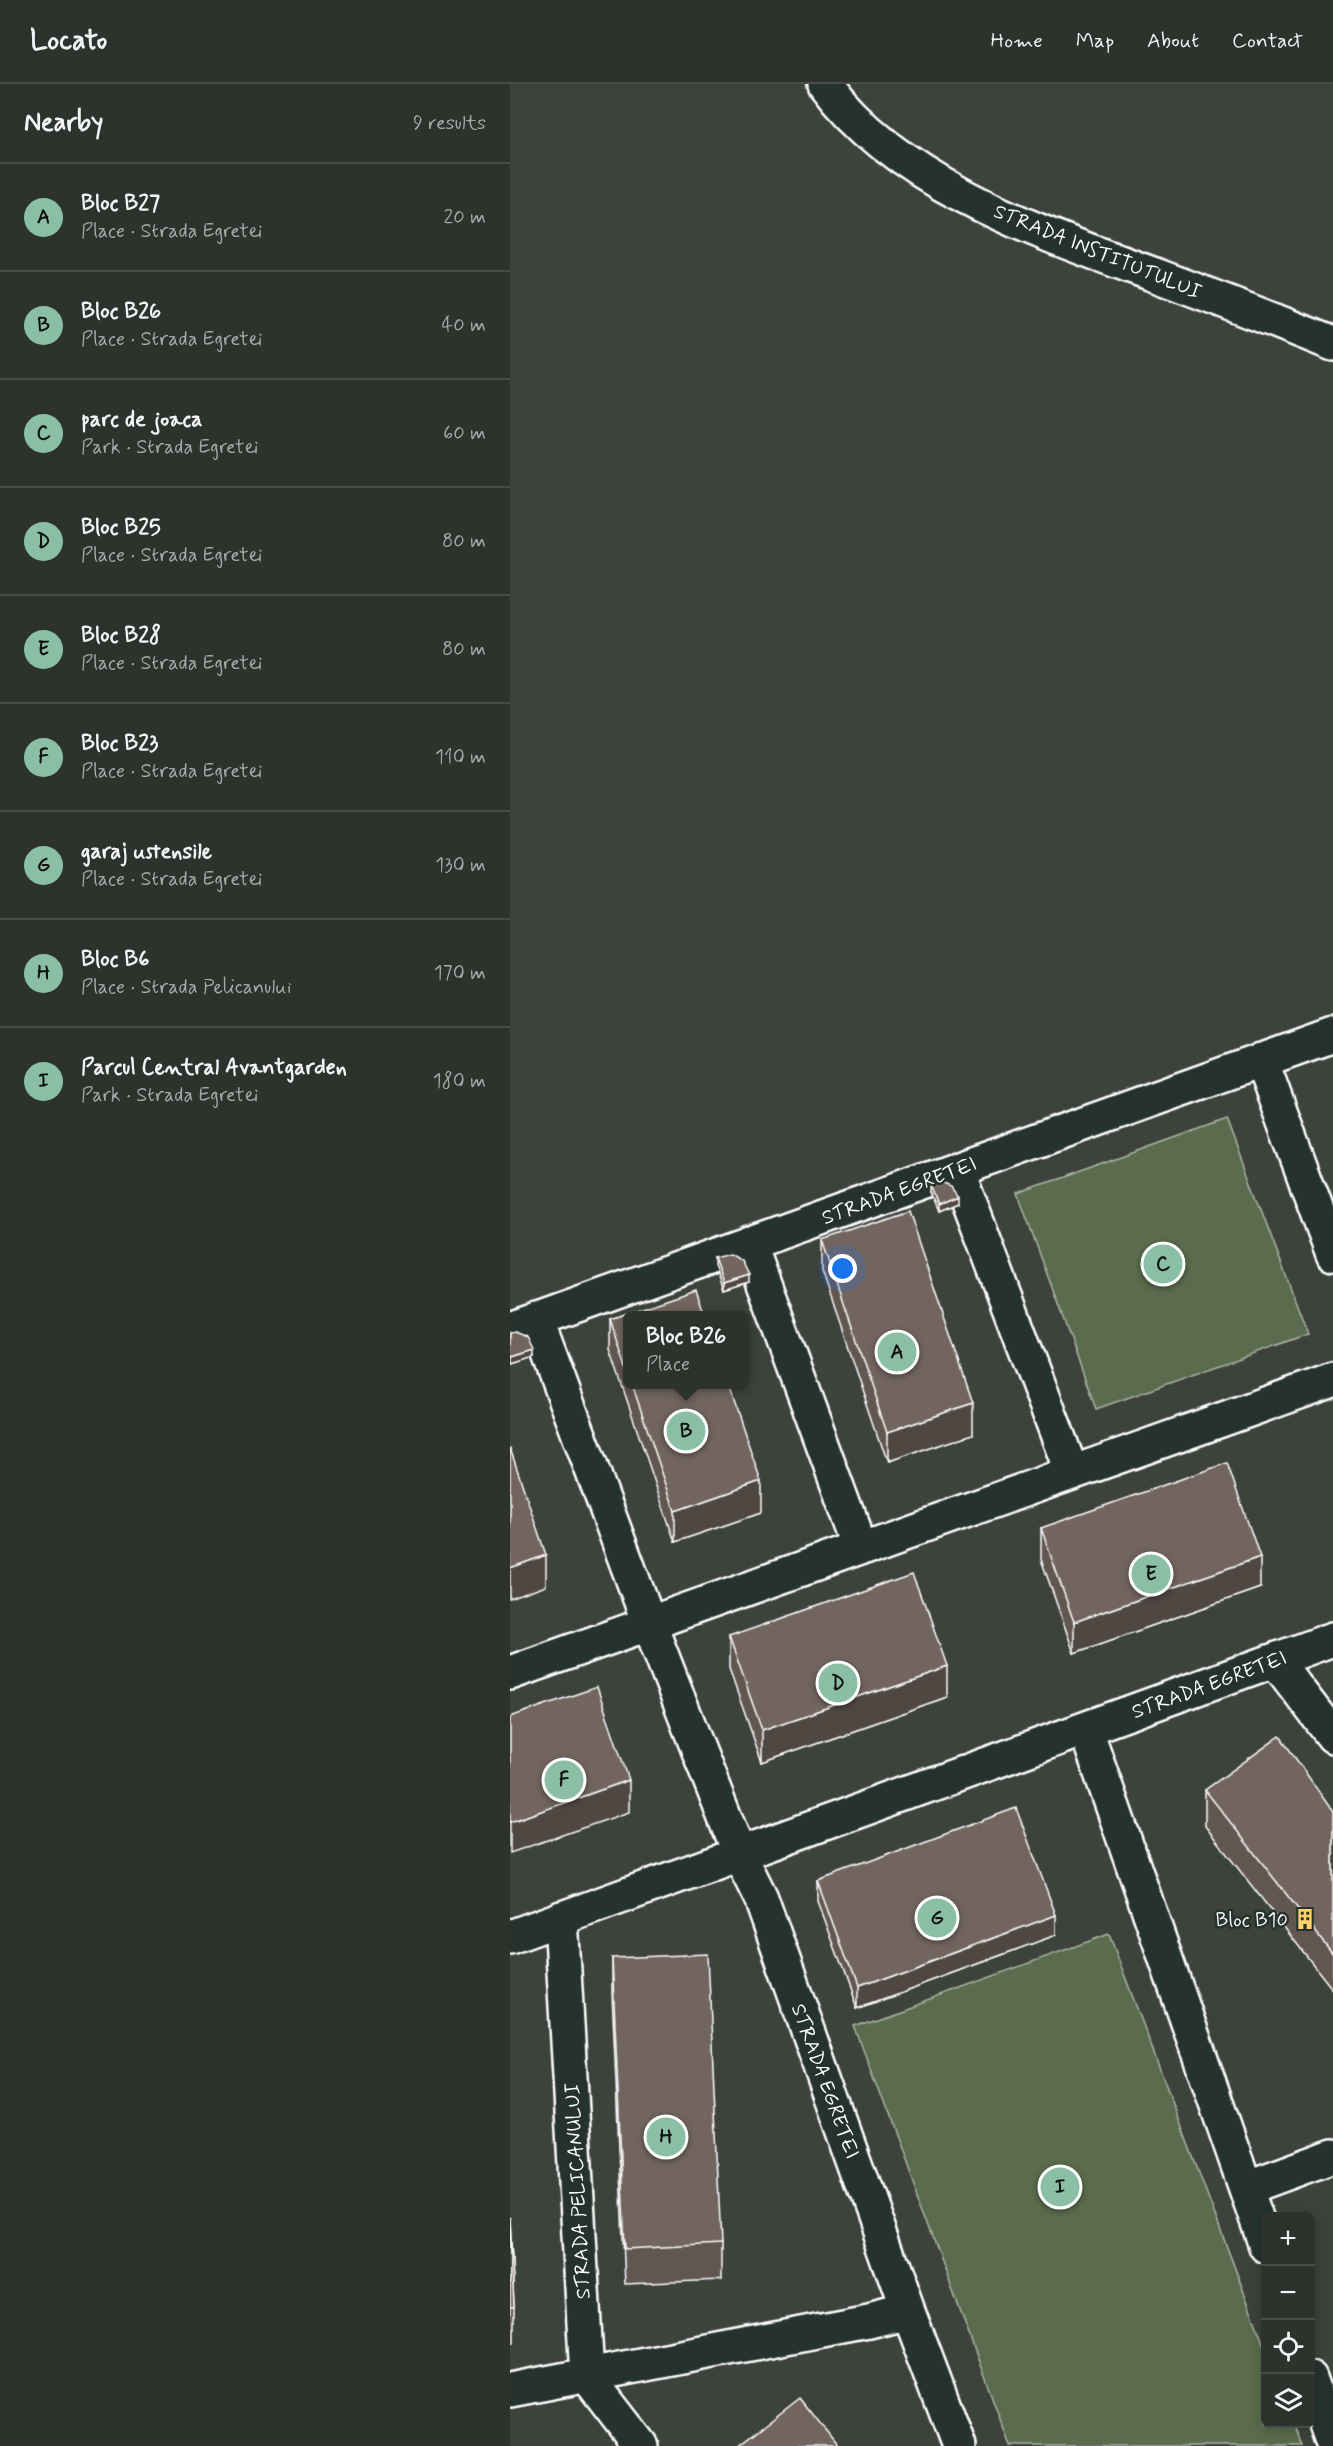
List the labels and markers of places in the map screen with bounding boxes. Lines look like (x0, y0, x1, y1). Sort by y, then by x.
pin: C (1144, 1242, 1182, 1286)
pin: A (878, 1330, 916, 1374)
pin: B (666, 1408, 705, 1454)
pin: E (1132, 1552, 1170, 1596)
pin: D (818, 1660, 858, 1706)
pin: F (544, 1758, 584, 1802)
pin: G (918, 1896, 956, 1940)
place label: Bloc B10 (1216, 1907, 1288, 1934)
building icon: Bloc B10 (1293, 1907, 1317, 1931)
pin: H (646, 2114, 686, 2160)
pin: I (1040, 2164, 1080, 2210)

